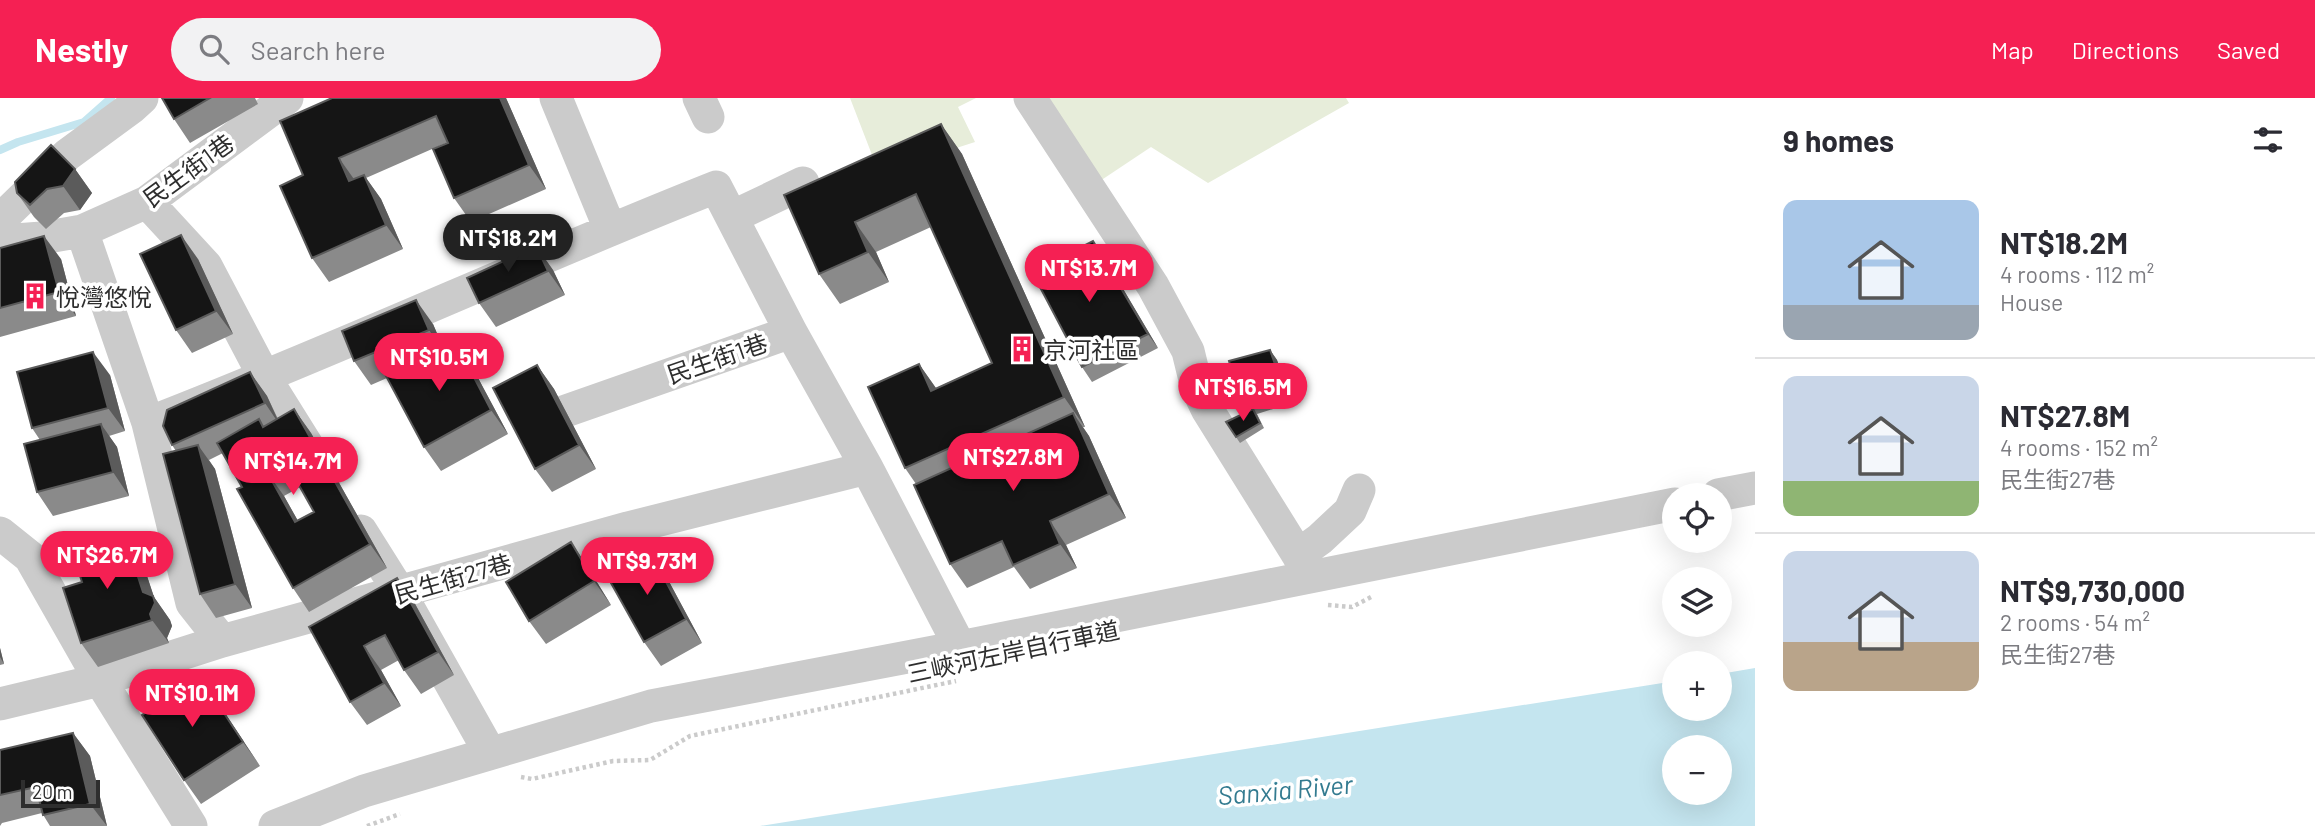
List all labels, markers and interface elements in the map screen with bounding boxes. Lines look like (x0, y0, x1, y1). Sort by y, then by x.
search box (171, 18, 661, 81)
text: Nestly (35, 29, 129, 69)
icon: search (195, 30, 233, 68)
text: Search here (251, 34, 386, 65)
text: Map (1991, 35, 2034, 64)
text: Directions (2072, 35, 2179, 64)
text: Saved (2217, 35, 2280, 64)
icon: filters (2249, 121, 2287, 159)
text: 9 homes (1783, 122, 1894, 158)
street label: 民生街1巷 (137, 128, 239, 212)
pin: NT$18.2M (436, 214, 580, 274)
text: NT$18.2M (459, 223, 557, 251)
text: NT$18.2M (2000, 224, 2128, 260)
icon: home (1839, 228, 1923, 312)
pin: NT$13.7M (1017, 244, 1161, 304)
text: NT$13.7M (1041, 253, 1137, 281)
text: 4 rooms · 112 m² (2000, 260, 2154, 288)
building icon: 悅灣悠悅 (20, 281, 50, 311)
place label: 悅灣悠悅 (56, 282, 152, 311)
text: House (2000, 288, 2063, 316)
street label: 民生街1巷 (663, 327, 771, 389)
pin: NT$10.5M (367, 334, 511, 393)
building icon: 京河社區 (1007, 334, 1037, 364)
place label: 京河社區 (1043, 335, 1139, 364)
text: NT$10.5M (390, 342, 488, 370)
pin: NT$16.5M (1171, 364, 1315, 423)
text: NT$16.5M (1194, 372, 1292, 400)
text: NT$27.8M (2000, 397, 2130, 433)
icon: home (1839, 404, 1923, 488)
text: 4 rooms · 152 m² (2000, 433, 2158, 461)
pin: NT$27.8M (941, 434, 1085, 493)
pin: NT$14.7M (221, 438, 365, 497)
text: NT$27.8M (963, 442, 1063, 470)
text: NT$14.7M (244, 446, 342, 474)
text: 民生街27巷 (2000, 465, 2115, 493)
map controls (1662, 483, 1732, 805)
button: locate (1662, 483, 1732, 553)
pin: NT$26.7M (35, 532, 179, 591)
pin: NT$9.73M (575, 538, 719, 597)
text: NT$26.7M (56, 540, 158, 568)
text: NT$9.73M (597, 546, 697, 574)
street label: 民生街27巷 (391, 547, 515, 609)
button: layers (1662, 567, 1732, 637)
text: NT$9,730,000 (2000, 572, 2185, 608)
icon: home (1839, 579, 1923, 663)
text: 2 rooms · 54 m² (2000, 608, 2150, 636)
street label: 三峽河左岸自行車道 (904, 614, 1122, 688)
text: 民生街27巷 (2000, 640, 2115, 668)
button: + (1662, 651, 1732, 721)
pin: NT$10.1M (120, 670, 264, 729)
text: NT$10.1M (145, 678, 239, 706)
button: − (1662, 735, 1732, 805)
water label: Sanxia River (1216, 768, 1355, 810)
scale bar (21, 777, 100, 809)
text: 20 m (32, 780, 72, 803)

